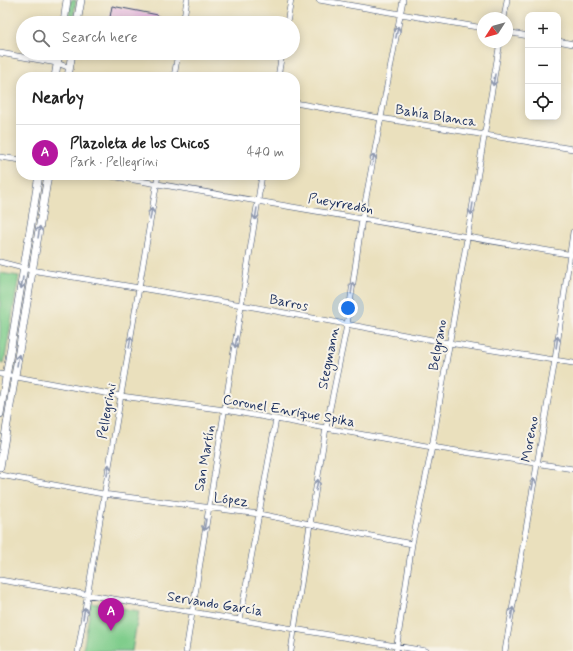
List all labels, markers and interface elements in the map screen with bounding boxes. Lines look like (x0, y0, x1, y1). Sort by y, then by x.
north arrow (477, 12, 513, 48)
map controls (525, 12, 561, 120)
button: + (525, 12, 561, 48)
search box (16, 16, 300, 60)
one-way arrow (393, 26, 401, 39)
icon: search (30, 27, 52, 49)
text: Search here (62, 28, 138, 48)
button: − (525, 48, 561, 84)
one-way arrow (489, 74, 497, 87)
button: locate (525, 84, 561, 120)
text: Nearby (32, 87, 84, 109)
street label: Bahía Blanca (394, 101, 478, 131)
text: Plazoleta de los Chicos (70, 134, 209, 154)
text: A (41, 144, 49, 161)
text: 440 m (247, 144, 284, 161)
text: Park · Pellegrini (70, 154, 158, 171)
one-way arrow (369, 154, 377, 167)
street label: Pueyrredón (307, 189, 375, 219)
one-way arrow (468, 202, 476, 215)
one-way arrow (252, 207, 260, 220)
one-way arrow (147, 208, 155, 221)
one-way arrow (35, 225, 43, 238)
one-way arrow (17, 276, 25, 289)
one-way arrow (348, 282, 356, 295)
street label: Barros (268, 290, 310, 316)
your location (338, 298, 358, 318)
street label: Belgrano (425, 318, 452, 372)
street label: Stegmann (314, 325, 345, 391)
one-way arrow (232, 335, 240, 348)
one-way arrow (126, 336, 134, 349)
one-way arrow (553, 336, 561, 349)
one-way arrow (14, 354, 22, 367)
street label: Pellegrini (93, 382, 121, 440)
street label: Coronel Enrique Spika (221, 391, 356, 431)
street label: Moreno (517, 415, 543, 464)
street label: San Martín (190, 424, 220, 493)
one-way arrow (104, 464, 112, 477)
one-way arrow (529, 478, 537, 491)
one-way arrow (313, 479, 321, 492)
street label: López (213, 489, 250, 511)
one-way arrow (201, 518, 209, 531)
street label: Servando García (166, 588, 264, 620)
pin: A (98, 598, 124, 631)
one-way arrow (80, 606, 88, 619)
one-way arrow (508, 606, 516, 619)

